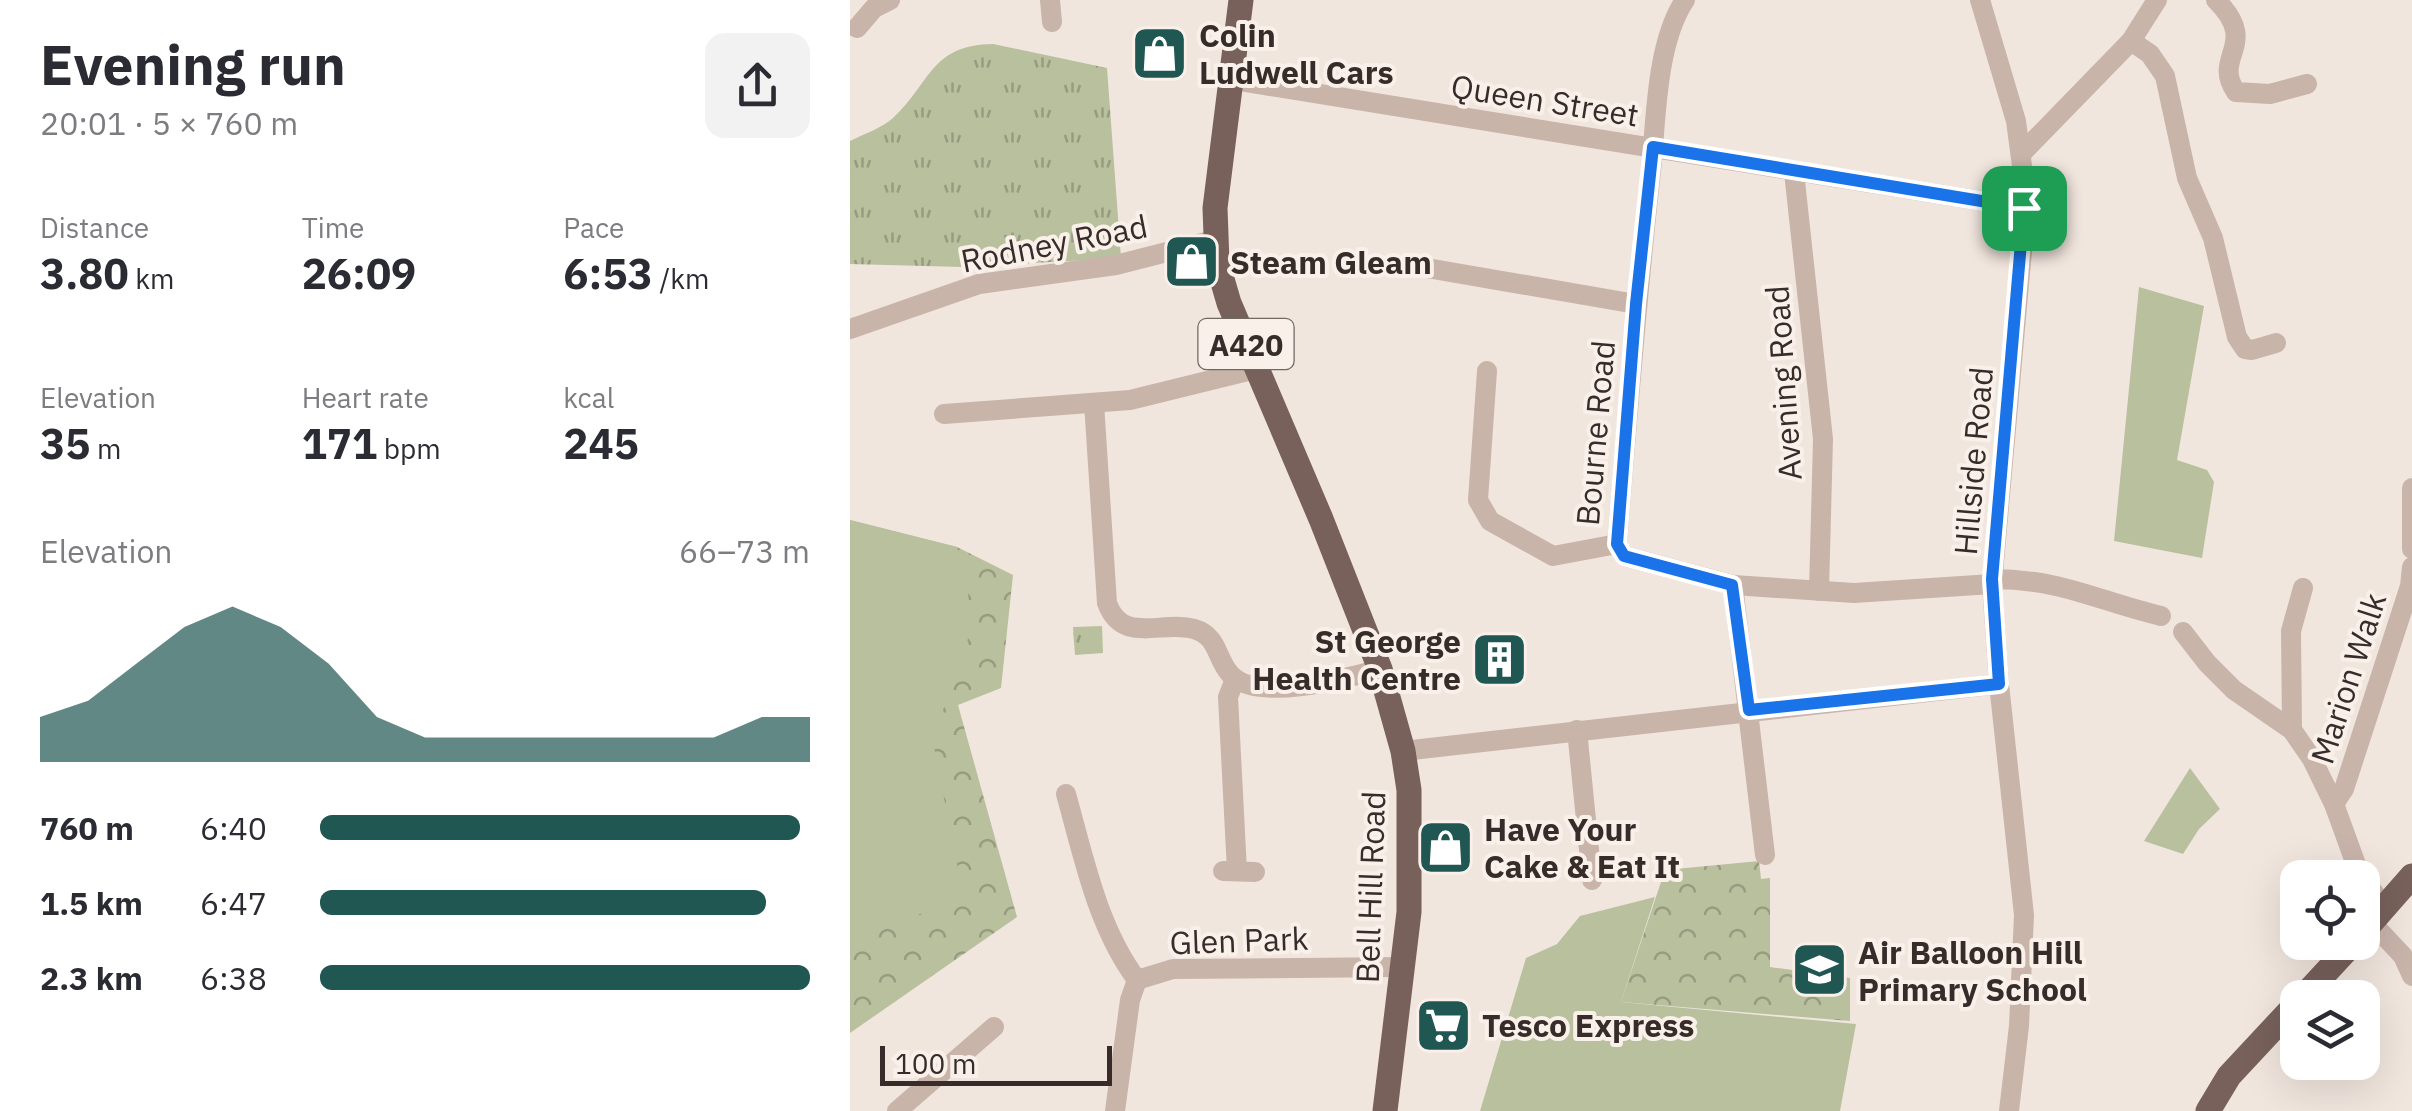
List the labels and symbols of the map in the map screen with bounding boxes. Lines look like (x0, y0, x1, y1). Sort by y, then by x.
place label: Colin Ludwell Cars (1199, 14, 1394, 93)
shop icon: Colin Ludwell Cars (1130, 23, 1190, 83)
street label: Queen Street (1448, 64, 1642, 136)
pin (1982, 166, 2067, 251)
street label: Rodney Road (957, 204, 1151, 282)
shop icon: Steam Gleam (1161, 232, 1221, 292)
place label: Steam Gleam (1230, 241, 1432, 283)
street label: Avening Road (1755, 284, 1811, 482)
road number: A420 (1198, 319, 1294, 369)
street label: Bourne Road (1566, 339, 1624, 527)
street label: Hillside Road (1944, 365, 2002, 557)
street label: Marion Walk (2301, 587, 2395, 769)
place label: St George Health Centre (1252, 620, 1461, 699)
building icon: St George Health Centre (1470, 629, 1530, 689)
street label: Bell Hill Road (1346, 790, 1394, 984)
place label: Have Your Cake & Eat It (1484, 808, 1680, 887)
shop icon: Have Your Cake & Eat It (1415, 817, 1475, 877)
street label: Glen Park (1169, 917, 1309, 963)
place label: Air Balloon Hill Primary School (1858, 931, 2087, 1010)
school or university icon: Air Balloon Hill Primary School (1789, 940, 1849, 1000)
supermarket icon: Tesco Express (1413, 995, 1473, 1055)
place label: Tesco Express (1482, 1004, 1694, 1046)
scale bar (880, 1041, 1112, 1086)

